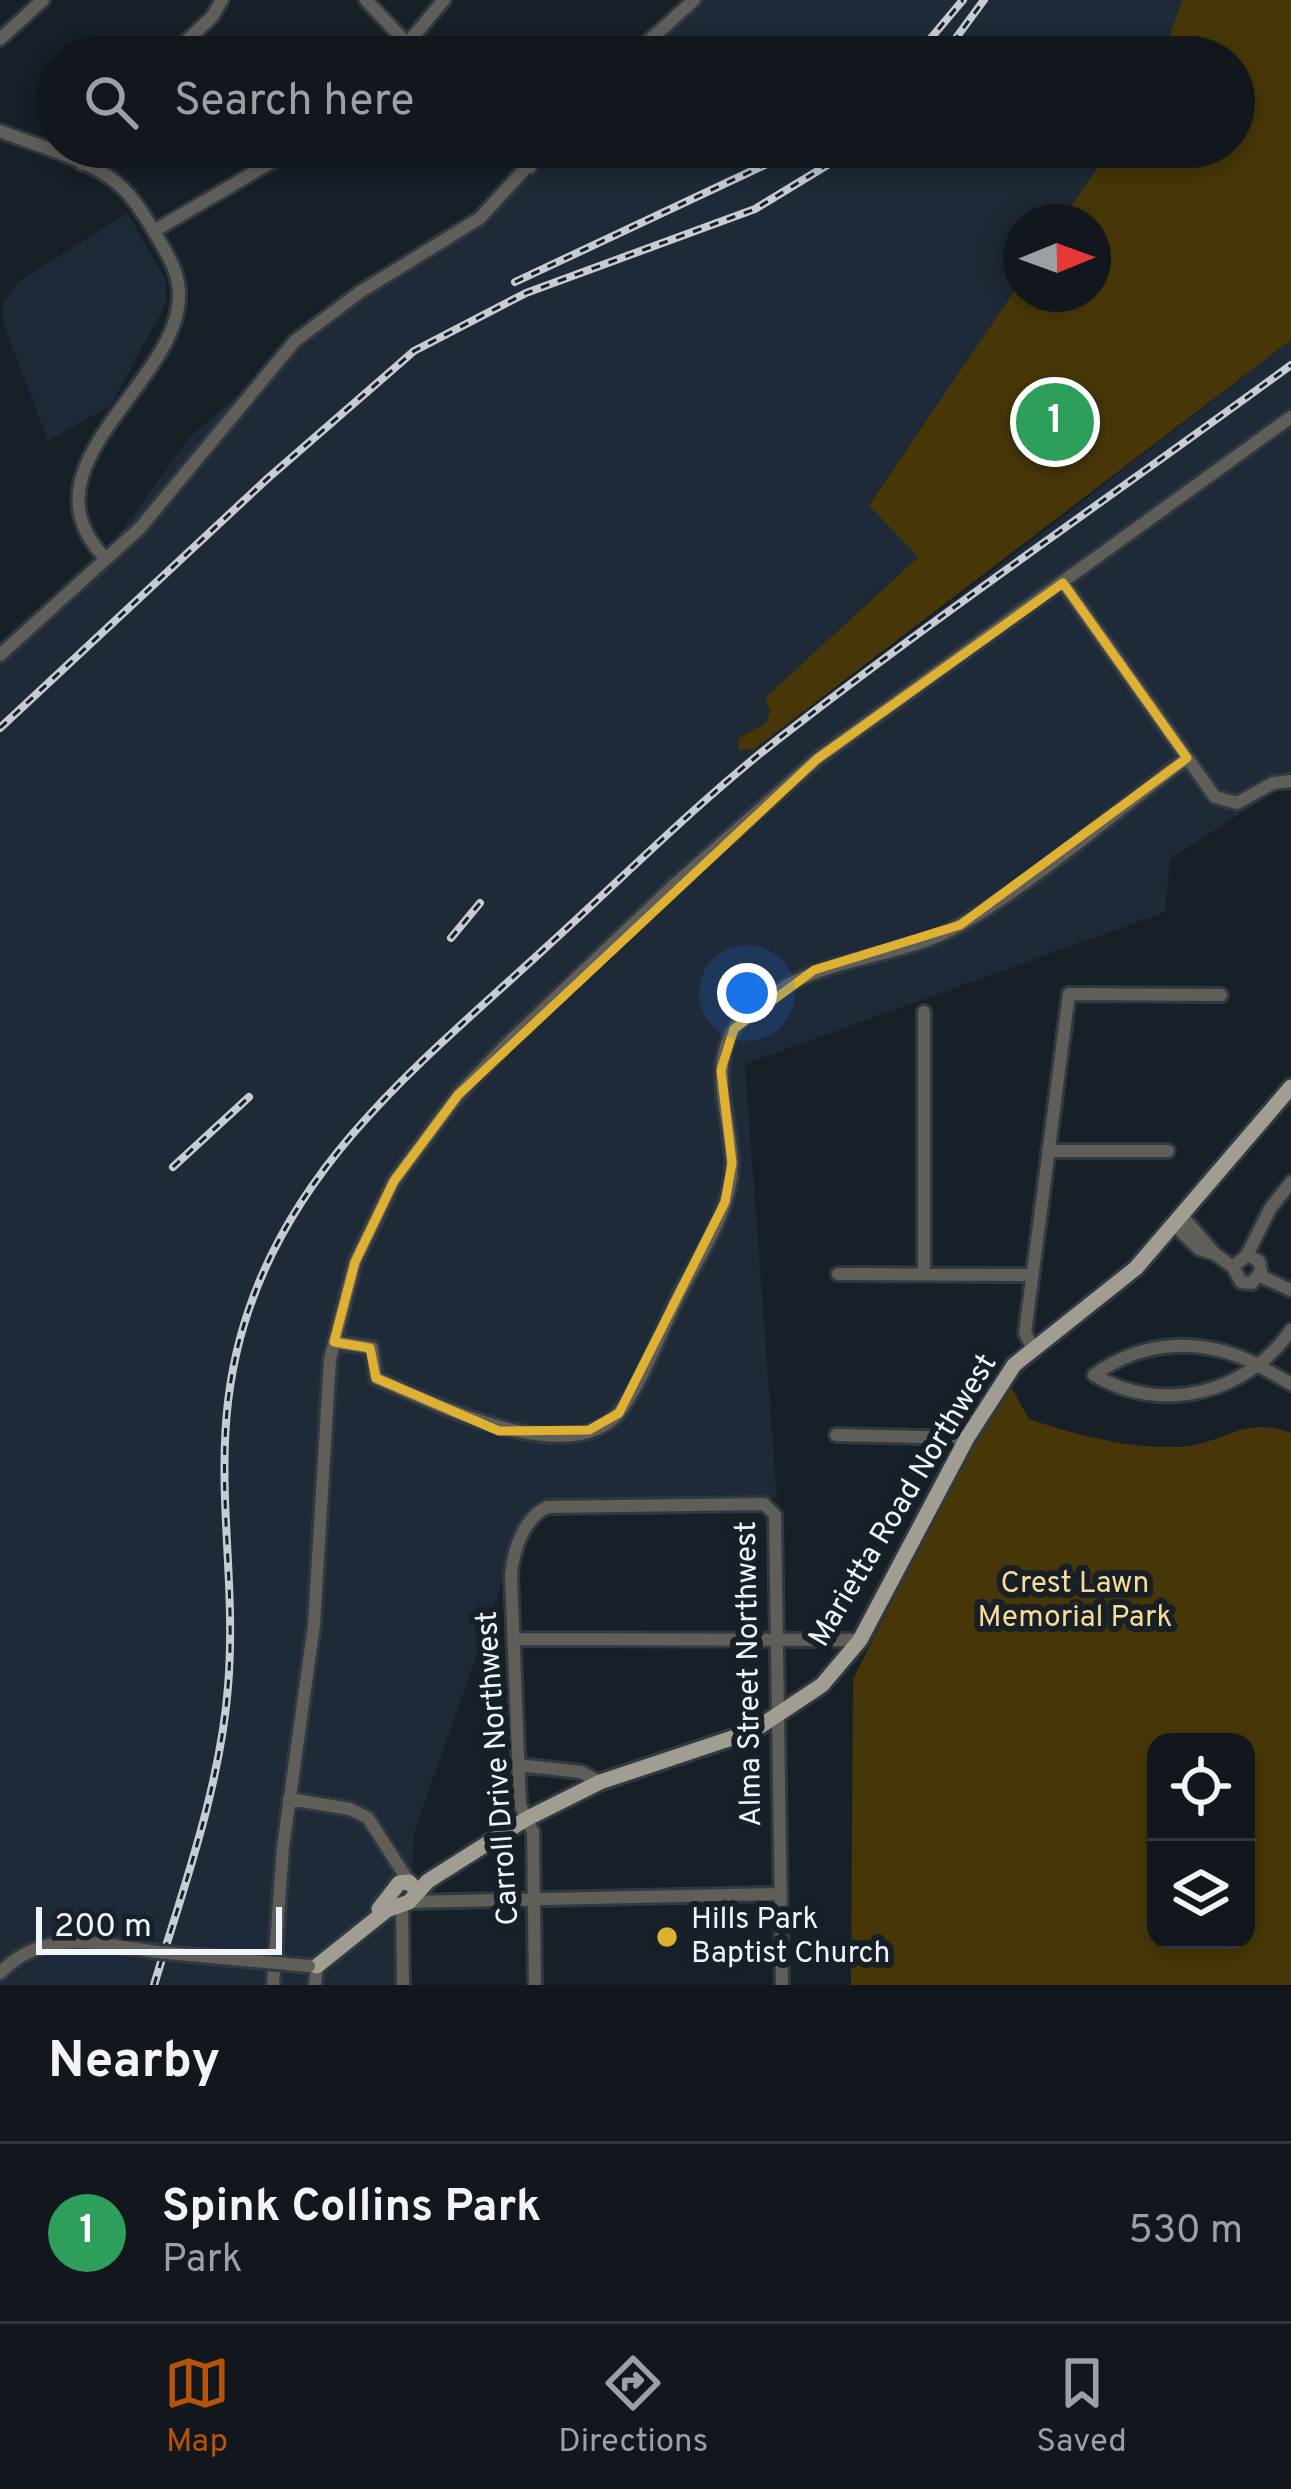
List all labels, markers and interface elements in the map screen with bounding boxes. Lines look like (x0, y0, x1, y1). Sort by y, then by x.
search box (36, 36, 1255, 168)
icon: search (78, 69, 144, 135)
text: Search here (174, 74, 414, 131)
north arrow (1003, 204, 1111, 312)
pin: 1 (1016, 377, 1094, 467)
your location (717, 963, 777, 1023)
street label: Marietta Road Northwest (802, 1348, 1006, 1654)
street label: Alma Street Northwest (729, 1521, 771, 1827)
park label: Crest Lawn Memorial Park (978, 1566, 1172, 1637)
street label: Carroll Drive Northwest (470, 1610, 528, 1926)
map controls (1147, 1733, 1255, 1949)
button: locate (1147, 1733, 1255, 1841)
button: layers (1147, 1841, 1255, 1949)
scale bar (36, 1901, 282, 1954)
place label: Hills Park Baptist Church (691, 1902, 891, 1973)
text: 200 m (54, 1907, 152, 1949)
marker: Hills Park Baptist Church (654, 1924, 680, 1950)
text: Nearby (48, 2031, 220, 2096)
text: Spink Collins Park (162, 2180, 541, 2237)
text: 1 (79, 2208, 95, 2257)
text: 530 m (1128, 2208, 1243, 2257)
text: Park (162, 2237, 243, 2286)
tab: Map (164, 2350, 230, 2464)
tab: Directions (558, 2350, 708, 2464)
tab: Saved (1036, 2350, 1127, 2464)

